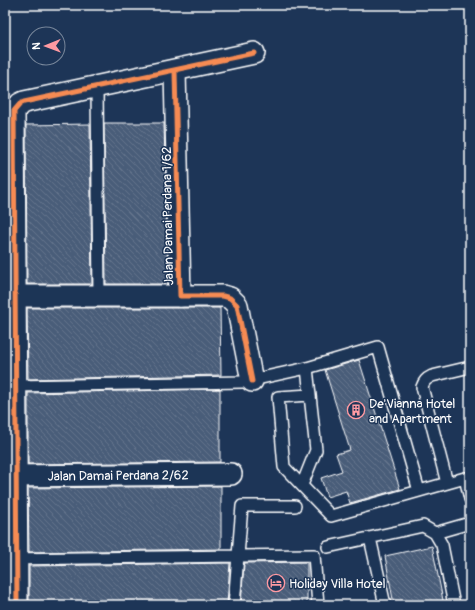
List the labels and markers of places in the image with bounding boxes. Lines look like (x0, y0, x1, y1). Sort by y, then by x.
place label: De'Vianna Hotel and Apartment (369, 396, 455, 427)
building icon: De'Vianna Hotel and Apartment (346, 400, 366, 420)
hotel icon: Holiday Villa Hotel (266, 573, 286, 593)
place label: Holiday Villa Hotel (289, 576, 386, 592)

